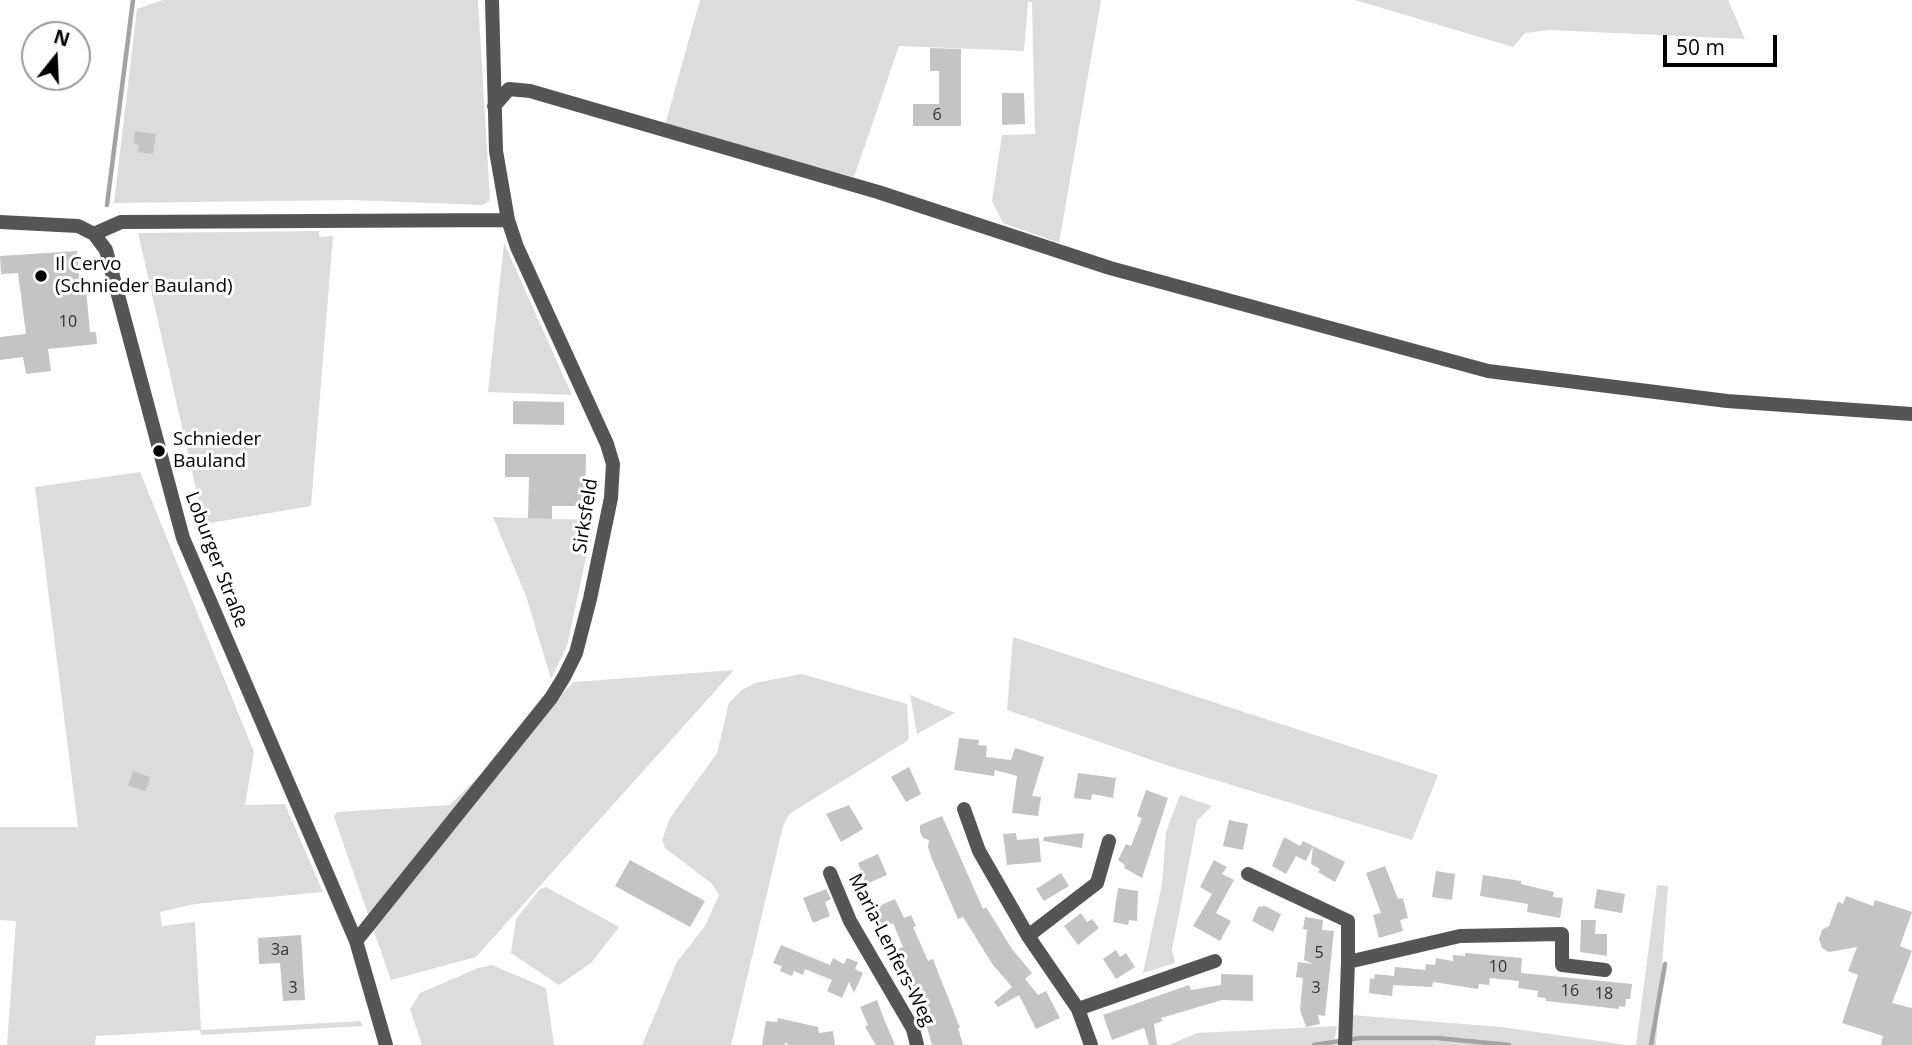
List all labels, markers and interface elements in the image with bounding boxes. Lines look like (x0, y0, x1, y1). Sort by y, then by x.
north arrow (21, 21, 91, 91)
scale bar (1667, 21, 1781, 65)
text: N (50, 23, 73, 53)
text: 50 m (1676, 33, 1725, 61)
house number: 6 (932, 105, 942, 125)
place label: Il Cervo (Schnieder Bauland) (55, 254, 233, 298)
marker: Il Cervo (Schnieder Bauland) (33, 268, 49, 284)
house number: 10 (59, 312, 77, 332)
place label: Schnieder Bauland (173, 429, 261, 473)
marker: Schnieder Bauland (151, 443, 167, 459)
street label: Sirksfeld (569, 477, 603, 555)
street label: Loburger Straße (180, 489, 252, 631)
street label: Maria-Lenfers-Weg (843, 870, 939, 1030)
house number: 3a (271, 940, 289, 960)
house number: 5 (1314, 943, 1324, 963)
house number: 10 (1489, 957, 1507, 977)
house number: 3 (288, 978, 298, 998)
house number: 3 (1311, 978, 1321, 998)
house number: 16 (1561, 981, 1579, 1001)
house number: 18 (1595, 984, 1613, 1004)

